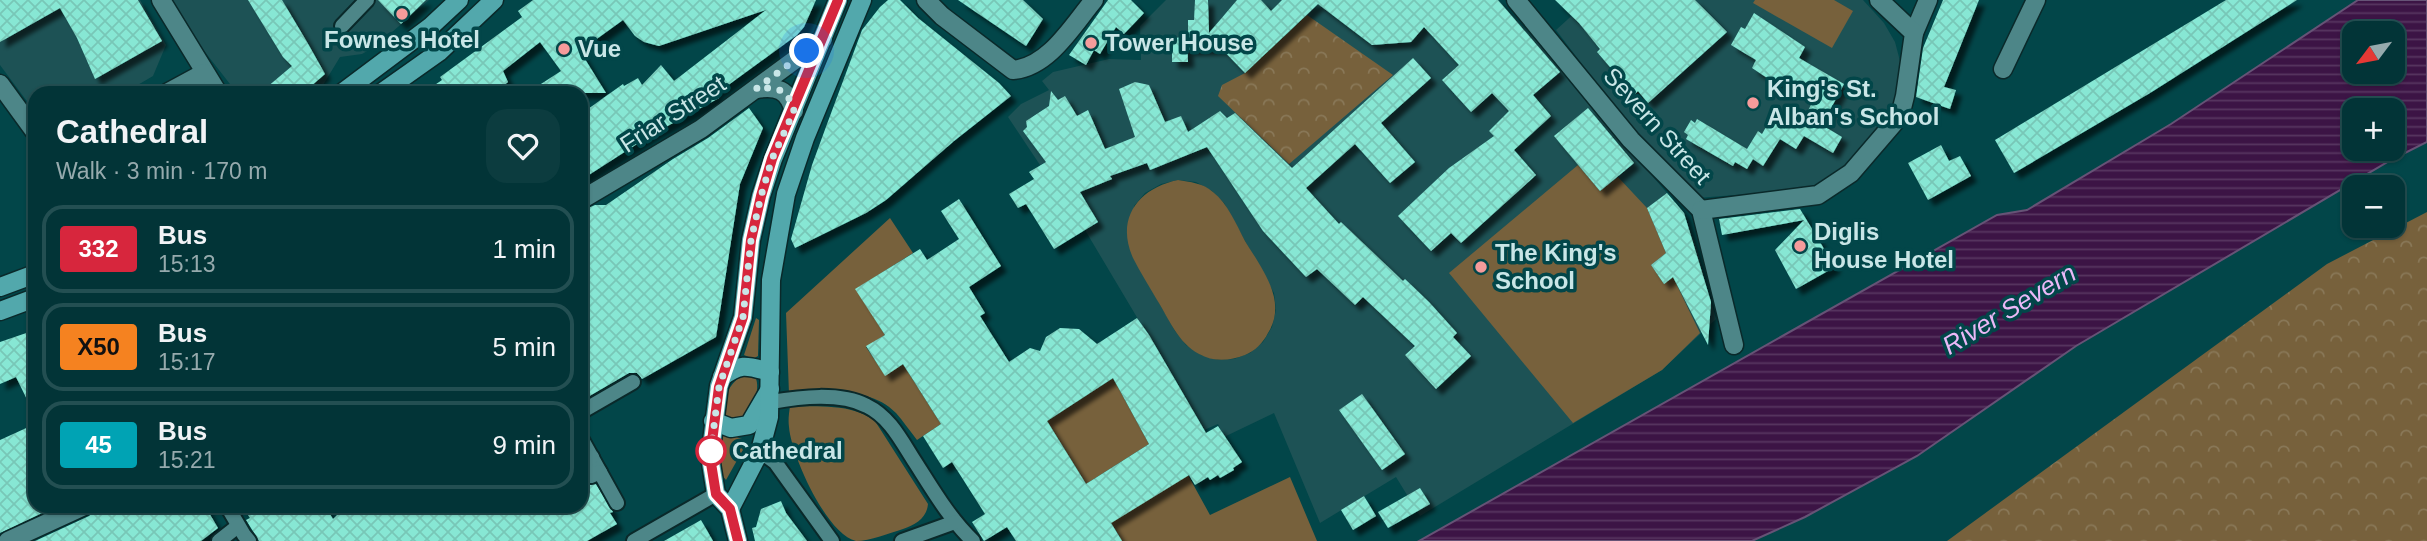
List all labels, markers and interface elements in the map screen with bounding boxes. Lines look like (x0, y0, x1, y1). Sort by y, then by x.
marker: Fownes Hotel (394, 6, 410, 22)
north arrow (2342, 21, 2404, 84)
map controls (2342, 21, 2405, 238)
place label: Fownes Hotel (324, 26, 480, 53)
place label: Tower House (1105, 29, 1254, 56)
your location (789, 33, 824, 68)
place label: Vue (578, 35, 621, 62)
marker: Tower House (1083, 35, 1099, 51)
marker: Vue (556, 41, 572, 57)
street label: Severn Street (1598, 62, 1717, 189)
street label: Friar Street (615, 69, 731, 158)
place label: King's St. Alban's School (1767, 75, 1939, 130)
marker: King's St. Alban's School (1745, 95, 1761, 111)
button: + (2342, 98, 2405, 161)
button: heart (486, 109, 560, 183)
text: Cathedral (56, 113, 208, 150)
text: Walk · 3 min · 170 m (56, 158, 267, 184)
button: − (2342, 175, 2405, 238)
place label: Diglis House Hotel (1814, 218, 1954, 273)
text: Bus (158, 220, 207, 250)
text: 1 min (492, 234, 556, 264)
text: 332 (78, 235, 119, 262)
marker: Diglis House Hotel (1792, 238, 1808, 254)
place label: The King's School (1495, 239, 1617, 294)
text: 15:13 (158, 251, 216, 277)
water label: River Severn (1937, 257, 2081, 361)
marker: The King's School (1473, 259, 1489, 275)
text: Bus (158, 318, 207, 348)
text: 5 min (492, 332, 556, 362)
text: X50 (77, 333, 120, 360)
text: 15:17 (158, 349, 216, 375)
text: Bus (158, 416, 207, 446)
text: 9 min (492, 430, 556, 460)
text: 45 (85, 431, 112, 458)
marker: Cathedral (696, 436, 726, 466)
place label: Cathedral (732, 437, 843, 464)
text: 15:21 (158, 447, 216, 473)

